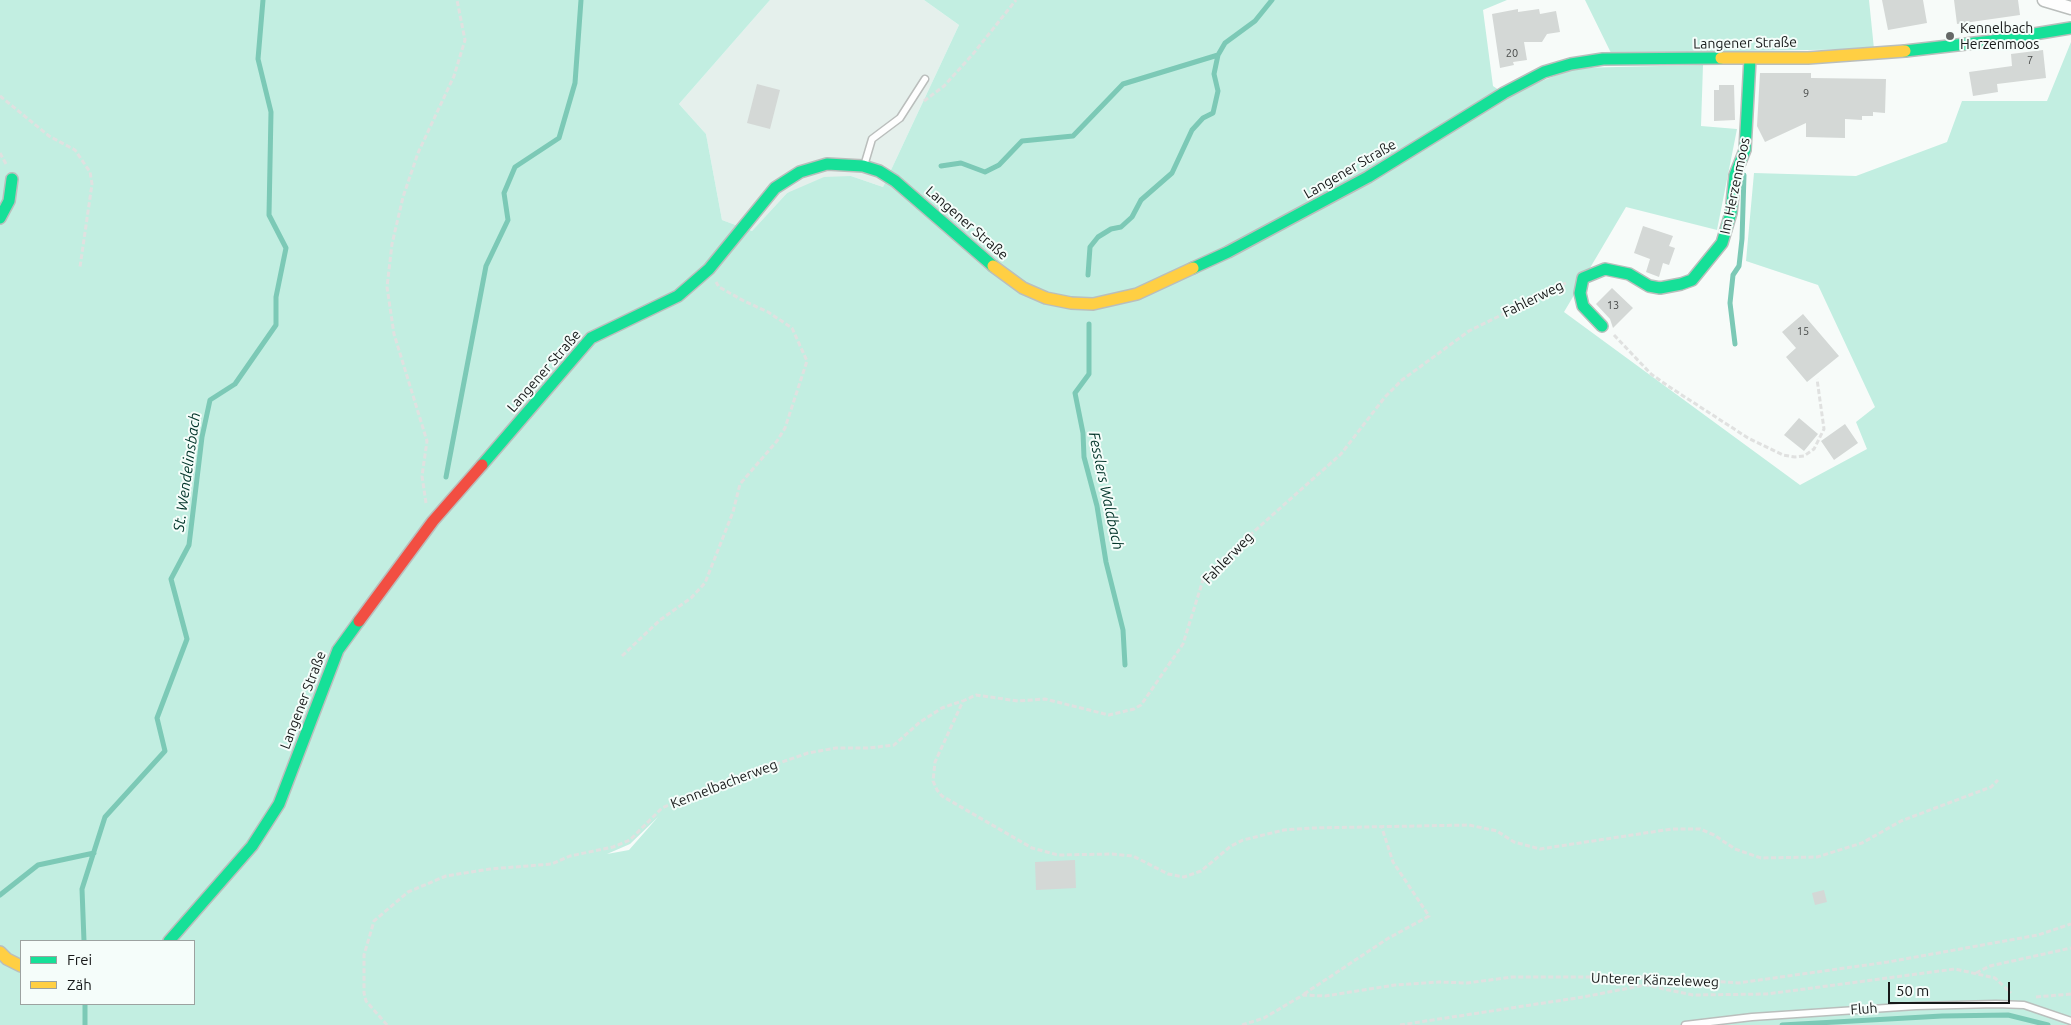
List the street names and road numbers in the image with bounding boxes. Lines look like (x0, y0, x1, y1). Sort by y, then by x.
street label: Langener Straße (1693, 34, 1797, 52)
street label: Langener Straße (1301, 136, 1399, 202)
street label: Im Herzenmoos (1717, 136, 1753, 236)
street label: Langener Straße (922, 183, 1012, 263)
street label: Fahlerweg (1500, 277, 1566, 321)
street label: Langener Straße (504, 326, 584, 416)
street label: Fahlerweg (1199, 529, 1257, 587)
street label: Langener Straße (277, 649, 329, 751)
street label: Kennelbacherweg (668, 756, 780, 812)
street label: Unterer Känzeleweg (1591, 969, 1719, 991)
street label: Fluh (1850, 1000, 1878, 1018)

